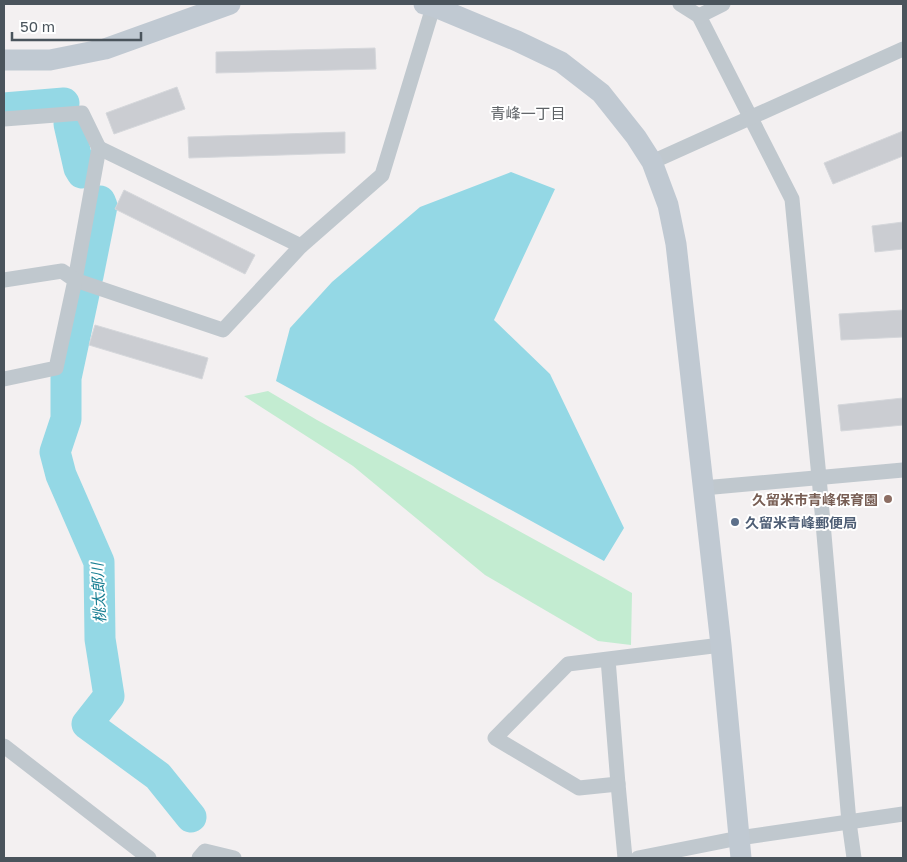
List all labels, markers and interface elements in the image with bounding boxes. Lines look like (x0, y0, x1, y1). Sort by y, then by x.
scale bar (12, 10, 141, 42)
text: 50 m (20, 17, 55, 35)
district label: 青峰一丁目 (490, 104, 566, 122)
place label: 久留米市青峰保育園 (752, 491, 878, 508)
marker: 久留米市青峰保育園 (882, 493, 894, 505)
place label: 久留米青峰郵便局 (745, 514, 857, 531)
marker: 久留米青峰郵便局 (729, 516, 741, 528)
water label: 桃太郎川 (87, 561, 109, 623)

